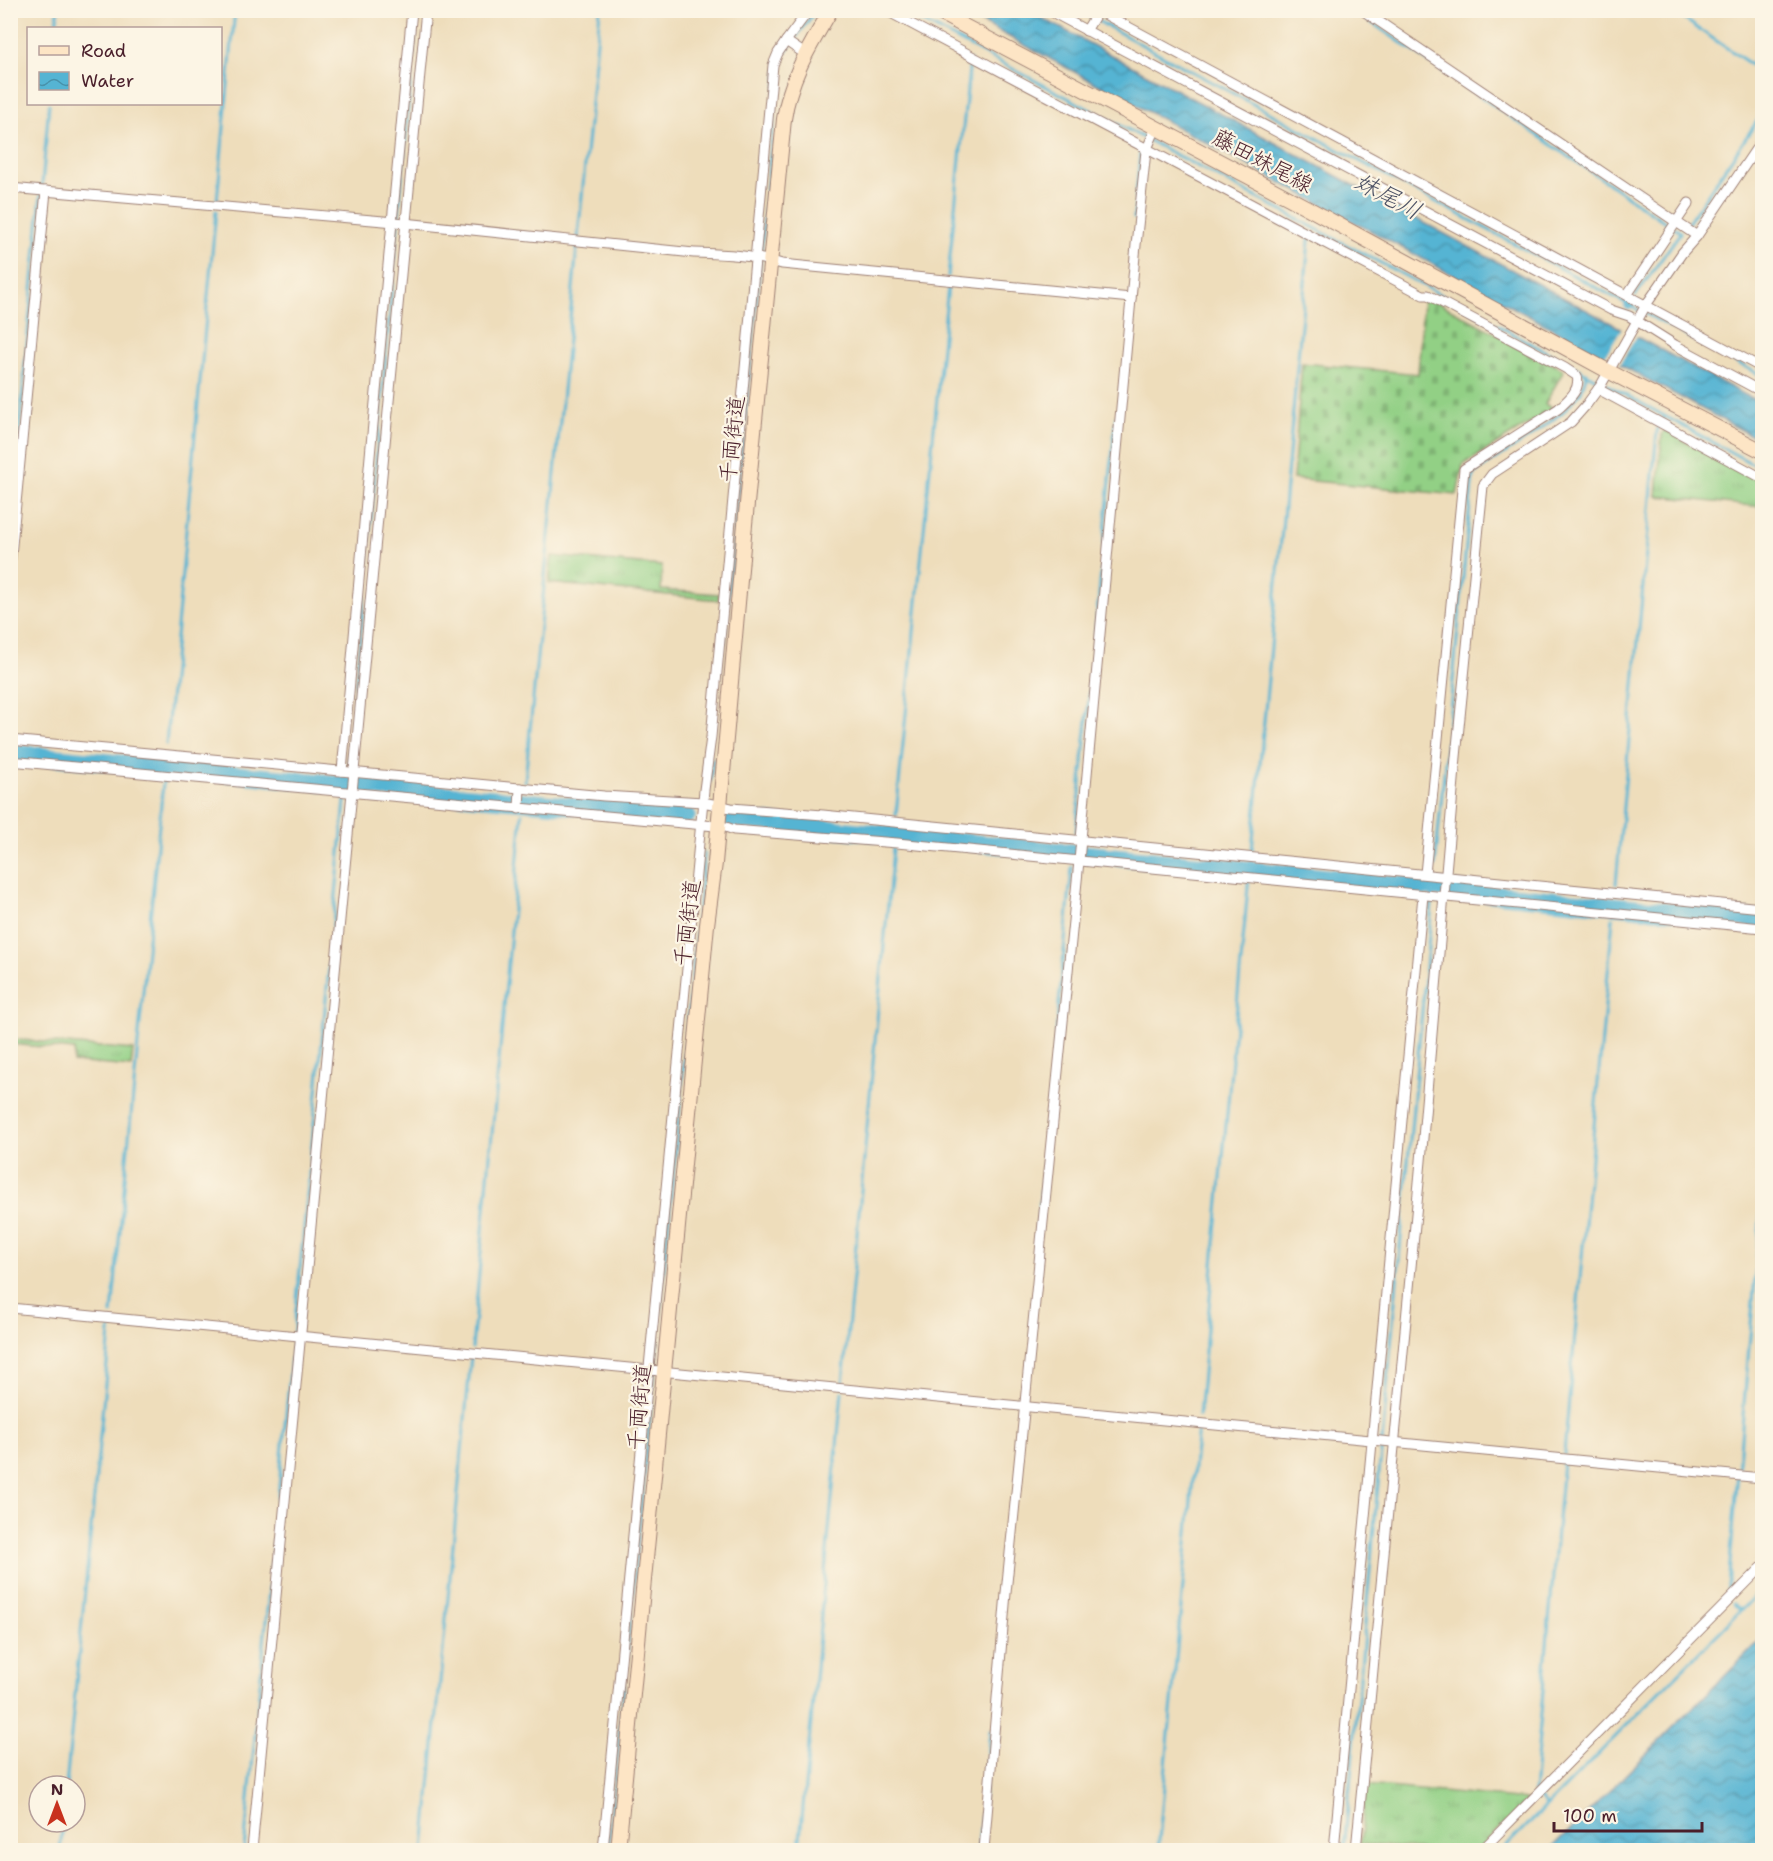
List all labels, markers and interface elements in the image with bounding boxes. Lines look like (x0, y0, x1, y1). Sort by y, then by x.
legend (27, 27, 222, 105)
text: Road (81, 39, 126, 63)
text: Water (81, 69, 134, 93)
street label: 藤田妹尾線 (1208, 122, 1318, 200)
water label: 妹尾川 (1349, 165, 1427, 227)
street label: 千両街道 (713, 394, 751, 484)
street label: 千両街道 (667, 878, 707, 968)
street label: 千両街道 (621, 1362, 657, 1452)
north arrow (27, 1774, 87, 1834)
text: N (51, 1779, 63, 1800)
scale bar (1554, 1795, 1702, 1833)
text: 100 m (1563, 1804, 1617, 1828)

